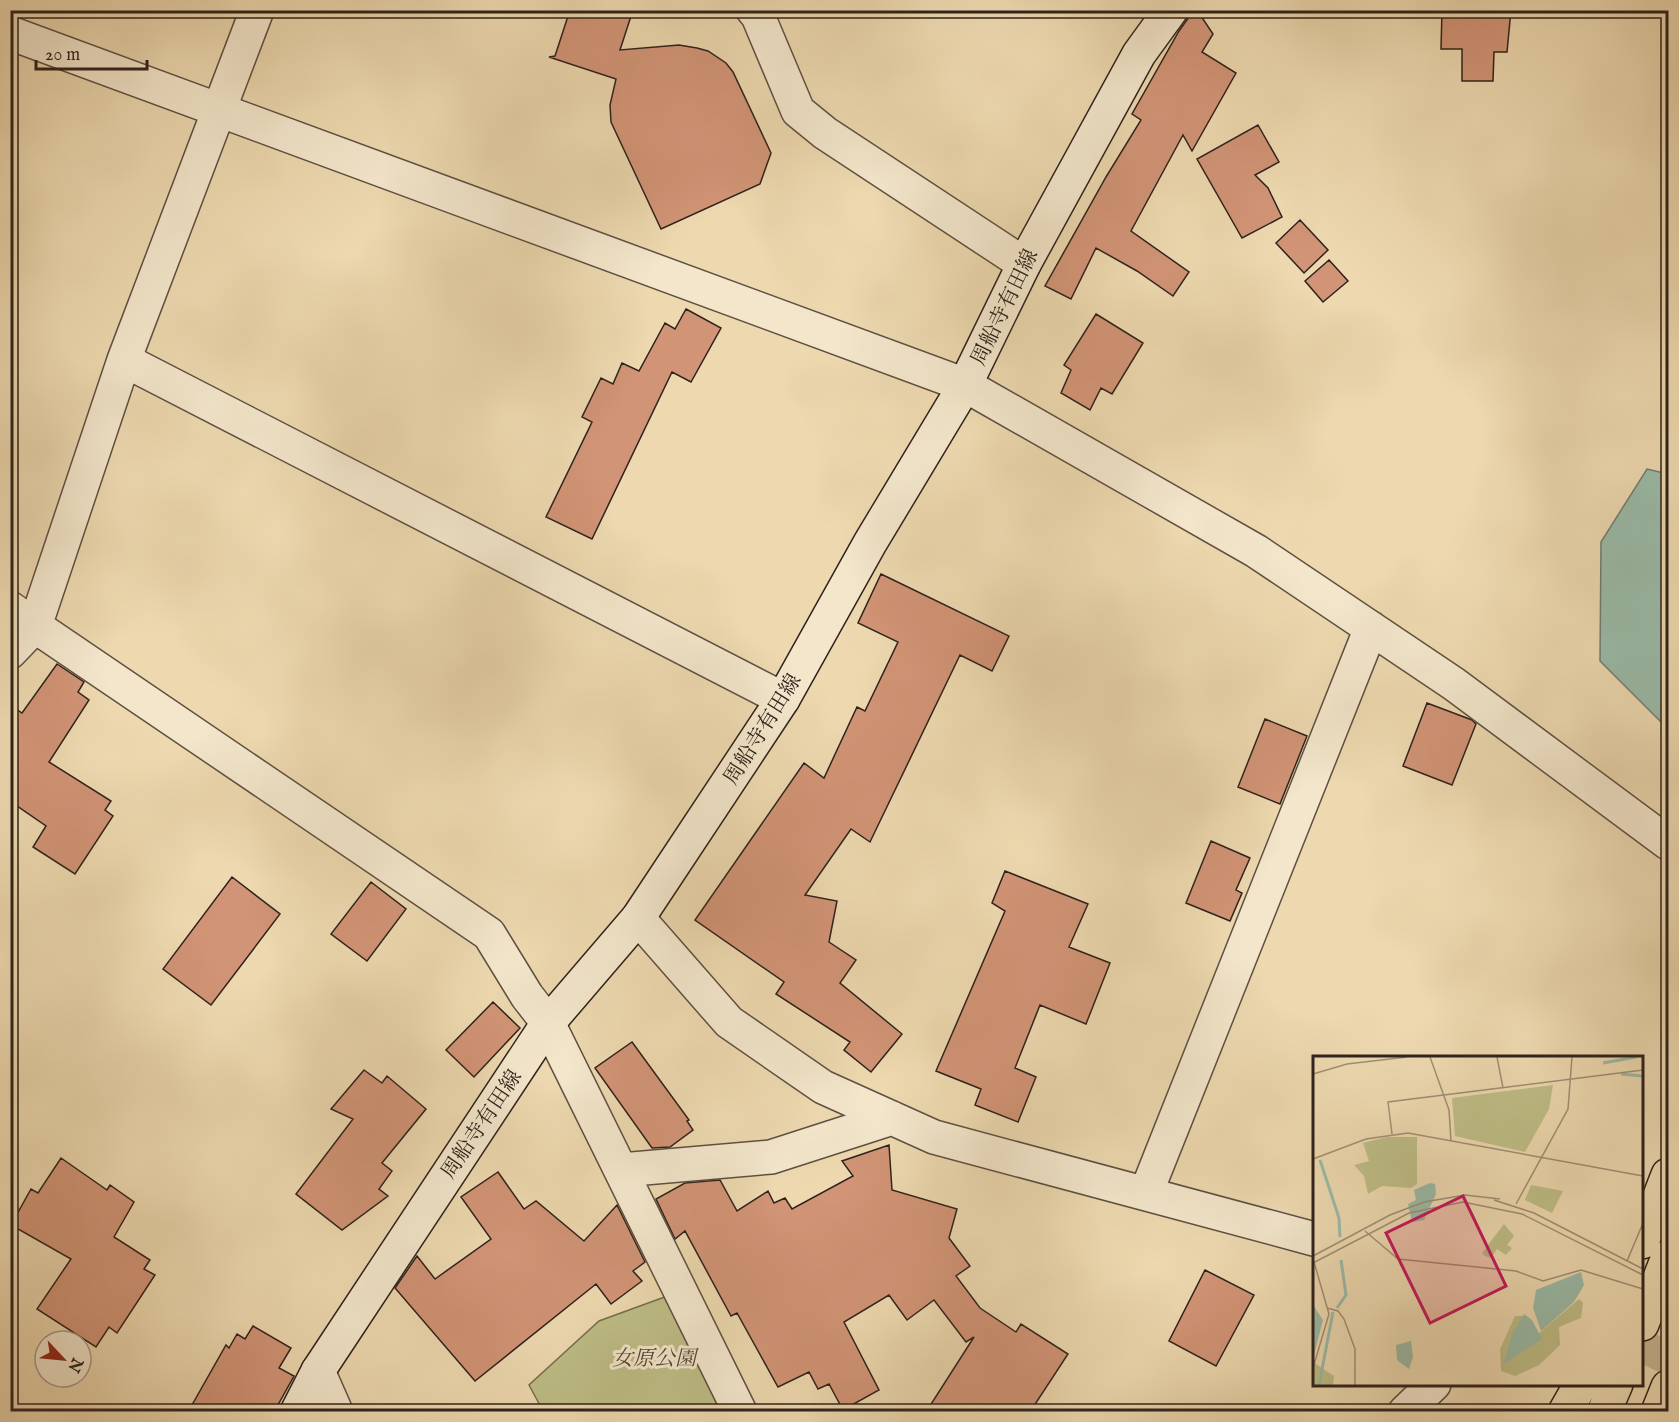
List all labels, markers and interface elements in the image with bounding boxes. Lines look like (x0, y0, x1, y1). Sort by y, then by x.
scale bar (36, 33, 147, 71)
text: 20 m (45, 44, 80, 67)
street label: 周船寺有田線 (966, 245, 1045, 370)
street label: 周船寺有田線 (718, 669, 808, 790)
inset map (1313, 1056, 1643, 1386)
street label: 周船寺有田線 (436, 1065, 529, 1185)
north arrow (33, 1329, 93, 1389)
park label: 女原公園 (612, 1346, 699, 1373)
text: N (63, 1353, 87, 1375)

